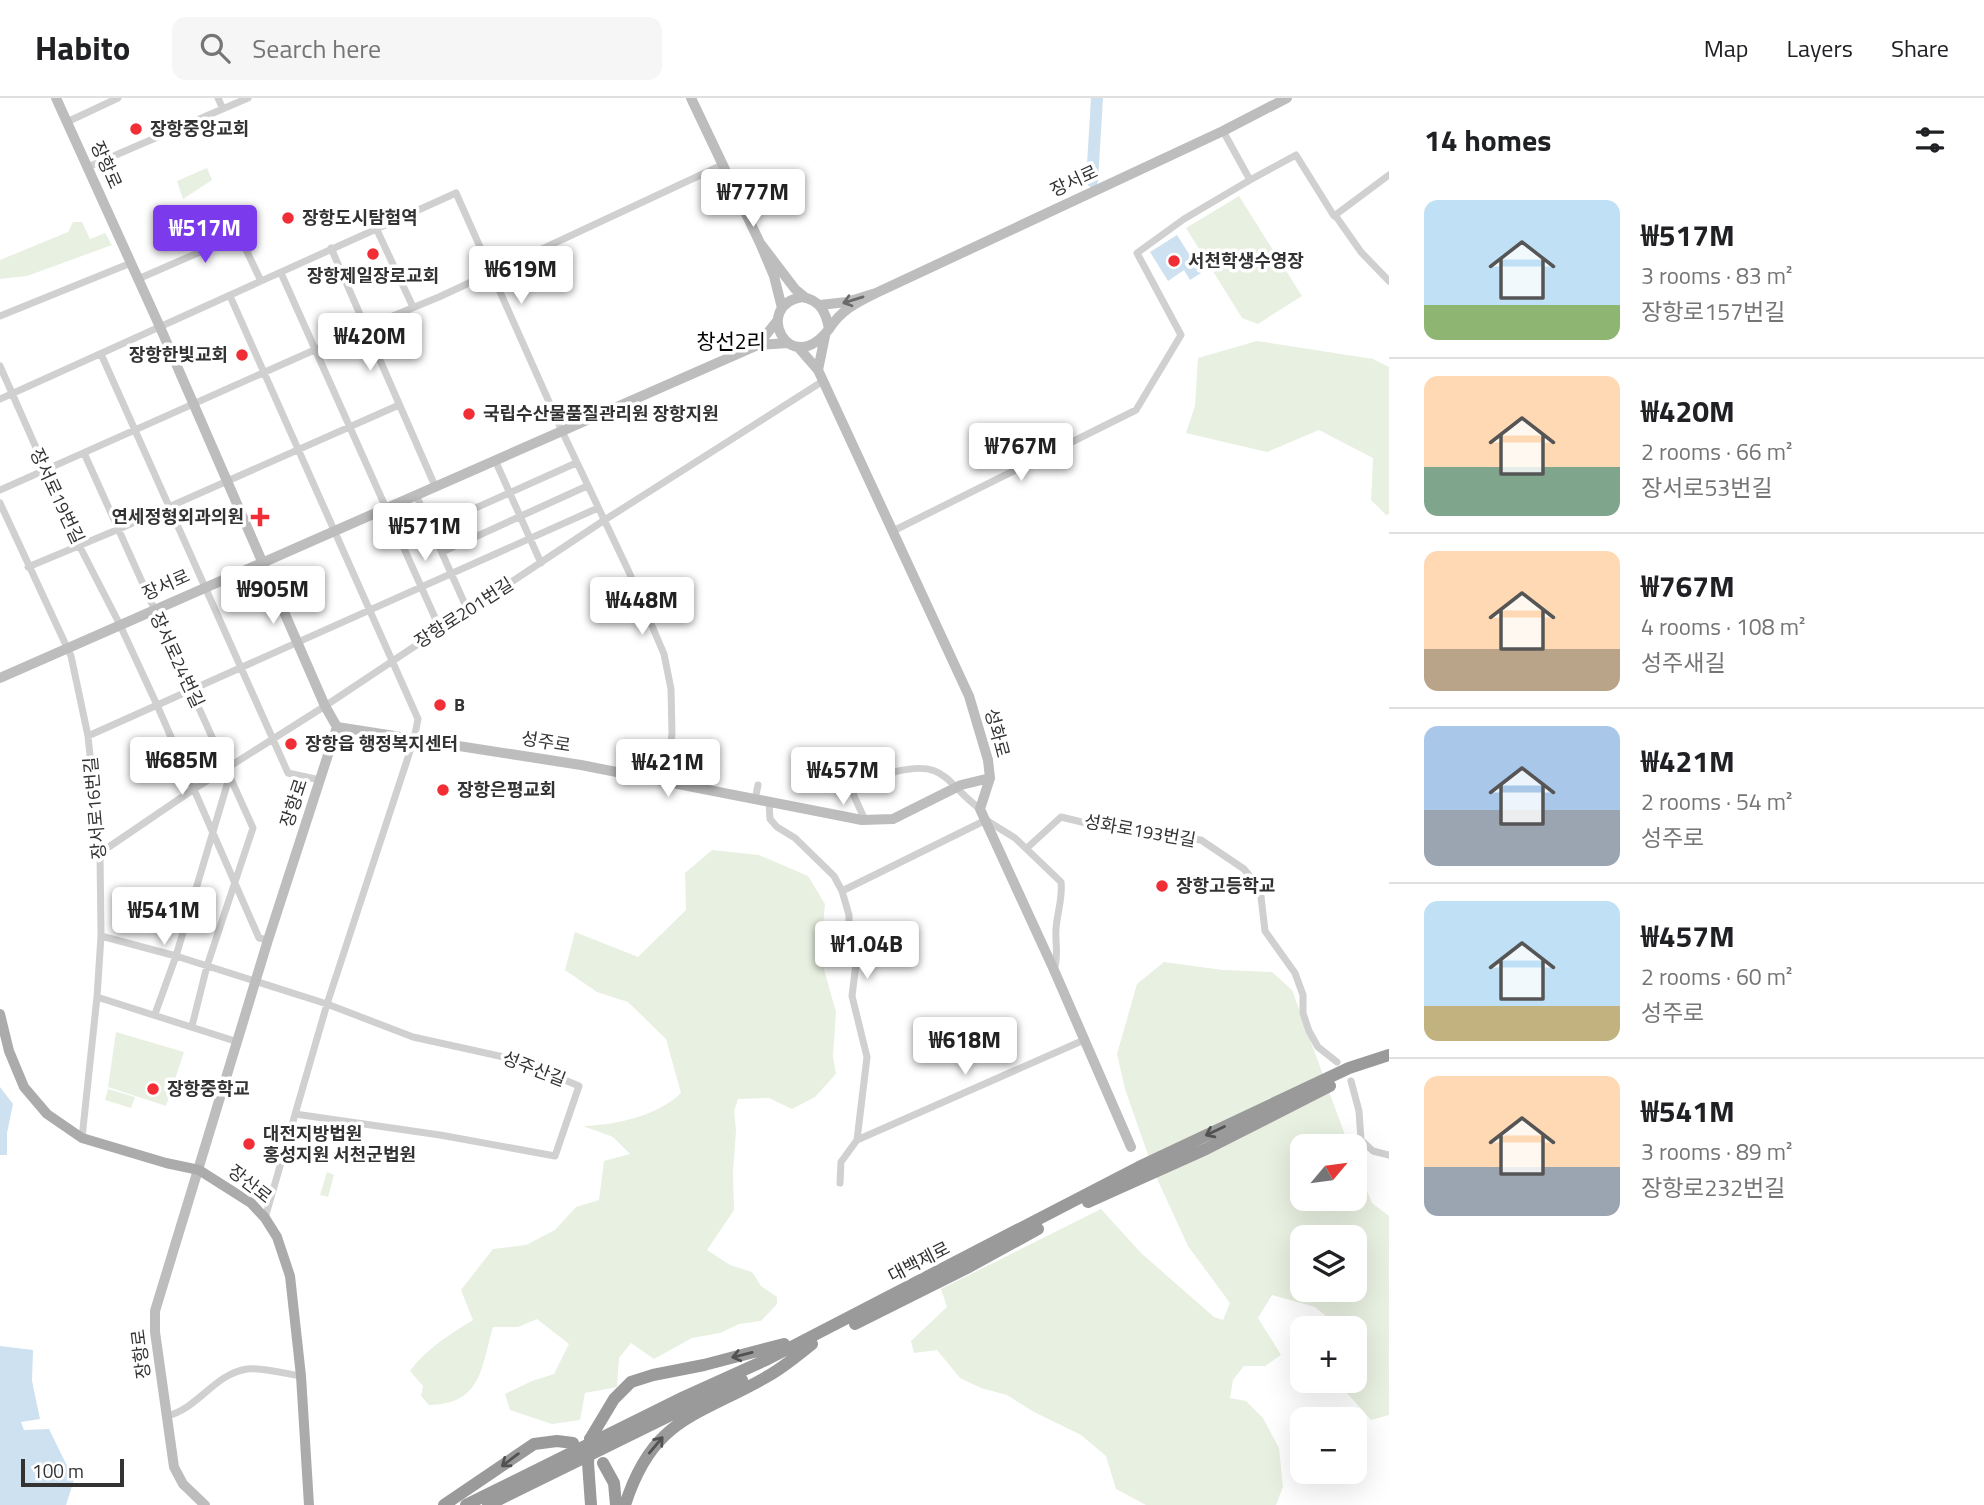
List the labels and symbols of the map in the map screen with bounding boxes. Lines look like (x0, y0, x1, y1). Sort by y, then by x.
place label: 장항중앙교회 (150, 115, 249, 142)
marker: 장항중앙교회 (128, 121, 144, 137)
street label: 장항로 (84, 137, 129, 193)
street label: 장서로 (1046, 158, 1102, 203)
pin: ₩777M (704, 170, 802, 229)
place label: 장항도시탐험역 (302, 204, 418, 231)
pin: ₩517M (156, 206, 254, 265)
marker: 장항도시탐험역 (280, 210, 296, 226)
marker: 장항제일장로교회 (365, 246, 381, 262)
pin: ₩619M (472, 246, 570, 306)
place label: 서천학생수영장 (1188, 247, 1304, 274)
marker: 서천학생수영장 (1166, 253, 1182, 269)
place label: 장항제일장로교회 (307, 262, 439, 289)
one-way arrow (843, 294, 865, 307)
pin: ₩420M (321, 314, 419, 373)
district label: 창선2리 (696, 325, 766, 357)
place label: 장항한빛교회 (129, 341, 228, 368)
marker: 장항한빛교회 (234, 347, 250, 363)
place label: 국립수산물품질관리원 장항지원 (483, 400, 719, 427)
marker: 국립수산물품질관리원 장항지원 (461, 406, 477, 422)
pin: ₩767M (972, 424, 1070, 483)
street label: 장서로19번길 (23, 443, 91, 548)
place label: 연세정형외과의원 (112, 503, 244, 530)
pin: ₩571M (376, 504, 474, 563)
marker: 연세정형외과의원 (250, 507, 270, 527)
street label: 장서로 (138, 562, 194, 607)
pin: ₩905M (224, 566, 322, 626)
street label: 장항로201번길 (409, 570, 518, 655)
pin: ₩448M (593, 578, 691, 637)
street label: 장서로24번길 (143, 607, 211, 712)
place label: B (454, 691, 465, 718)
marker: B (432, 697, 448, 713)
street label: 성화로 (978, 705, 1017, 760)
street label: 성주로 (519, 724, 573, 759)
place label: 장항읍 행정복지센터 (305, 730, 458, 757)
marker: 장항읍 행정복지센터 (283, 736, 299, 752)
pin: ₩685M (133, 738, 231, 797)
pin: ₩421M (619, 740, 717, 799)
pin: ₩457M (794, 748, 892, 807)
street label: 장서로16번길 (77, 756, 112, 861)
street label: 장항로 (273, 775, 314, 831)
place label: 장항은평교회 (457, 776, 556, 803)
marker: 장항은평교회 (435, 782, 451, 798)
street label: 성화로193번길 (1082, 807, 1198, 854)
place label: 장항고등학교 (1176, 872, 1275, 899)
marker: 장항고등학교 (1154, 878, 1170, 894)
pin: ₩541M (115, 888, 213, 947)
pin: ₩1.04B (810, 922, 924, 981)
pin: ₩618M (916, 1018, 1014, 1077)
street label: 성주산길 (498, 1044, 570, 1093)
place label: 장항중학교 (167, 1075, 250, 1102)
marker: 장항중학교 (145, 1081, 161, 1097)
place label: 대전지방법원 홍성지원 서천군법원 (263, 1120, 416, 1168)
one-way arrow (1204, 1125, 1226, 1138)
north arrow (1290, 1134, 1367, 1211)
marker: 대전지방법원 홍성지원 서천군법원 (241, 1136, 257, 1152)
street label: 장산로 (222, 1158, 278, 1210)
street label: 대백제로 (883, 1234, 954, 1289)
street label: 장항로 (124, 1328, 157, 1380)
one-way arrow (731, 1349, 754, 1362)
one-way arrow (648, 1436, 663, 1454)
one-way arrow (501, 1452, 519, 1467)
scale bar (21, 1456, 124, 1488)

